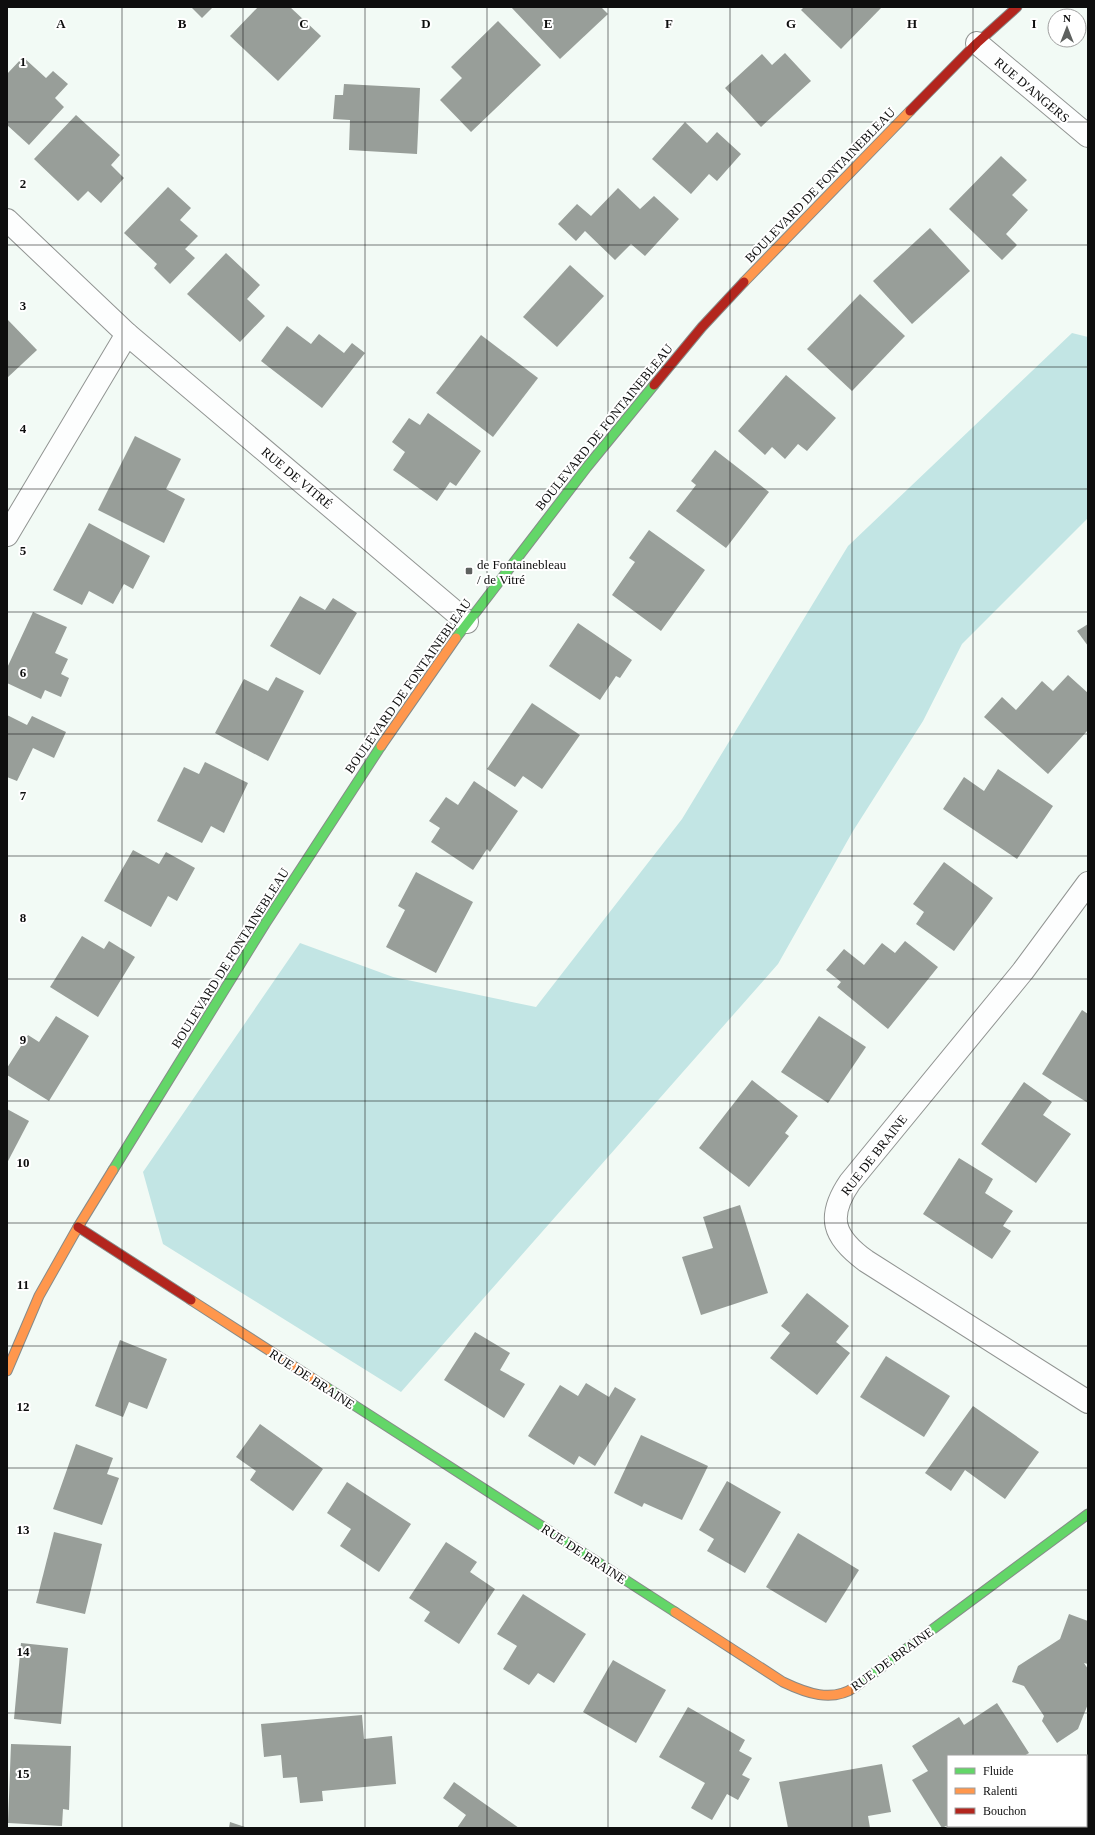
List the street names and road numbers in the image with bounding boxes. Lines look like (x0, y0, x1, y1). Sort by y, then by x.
street label: RUE D'ANGERS (992, 54, 1072, 126)
street label: BOULEVARD DE FONTAINEBLEAU (742, 104, 899, 266)
street label: BOULEVARD DE FONTAINEBLEAU (532, 340, 676, 513)
street label: RUE DE VITRÉ (259, 444, 336, 512)
street label: BOULEVARD DE FONTAINEBLEAU (342, 595, 475, 776)
street label: BOULEVARD DE FONTAINEBLEAU (168, 865, 292, 1051)
street label: RUE DE BRAINE (838, 1112, 910, 1198)
street label: RUE DE BRAINE (267, 1346, 357, 1412)
street label: RUE DE BRAINE (539, 1521, 629, 1587)
street label: RUE DE BRAINE (848, 1624, 936, 1694)

